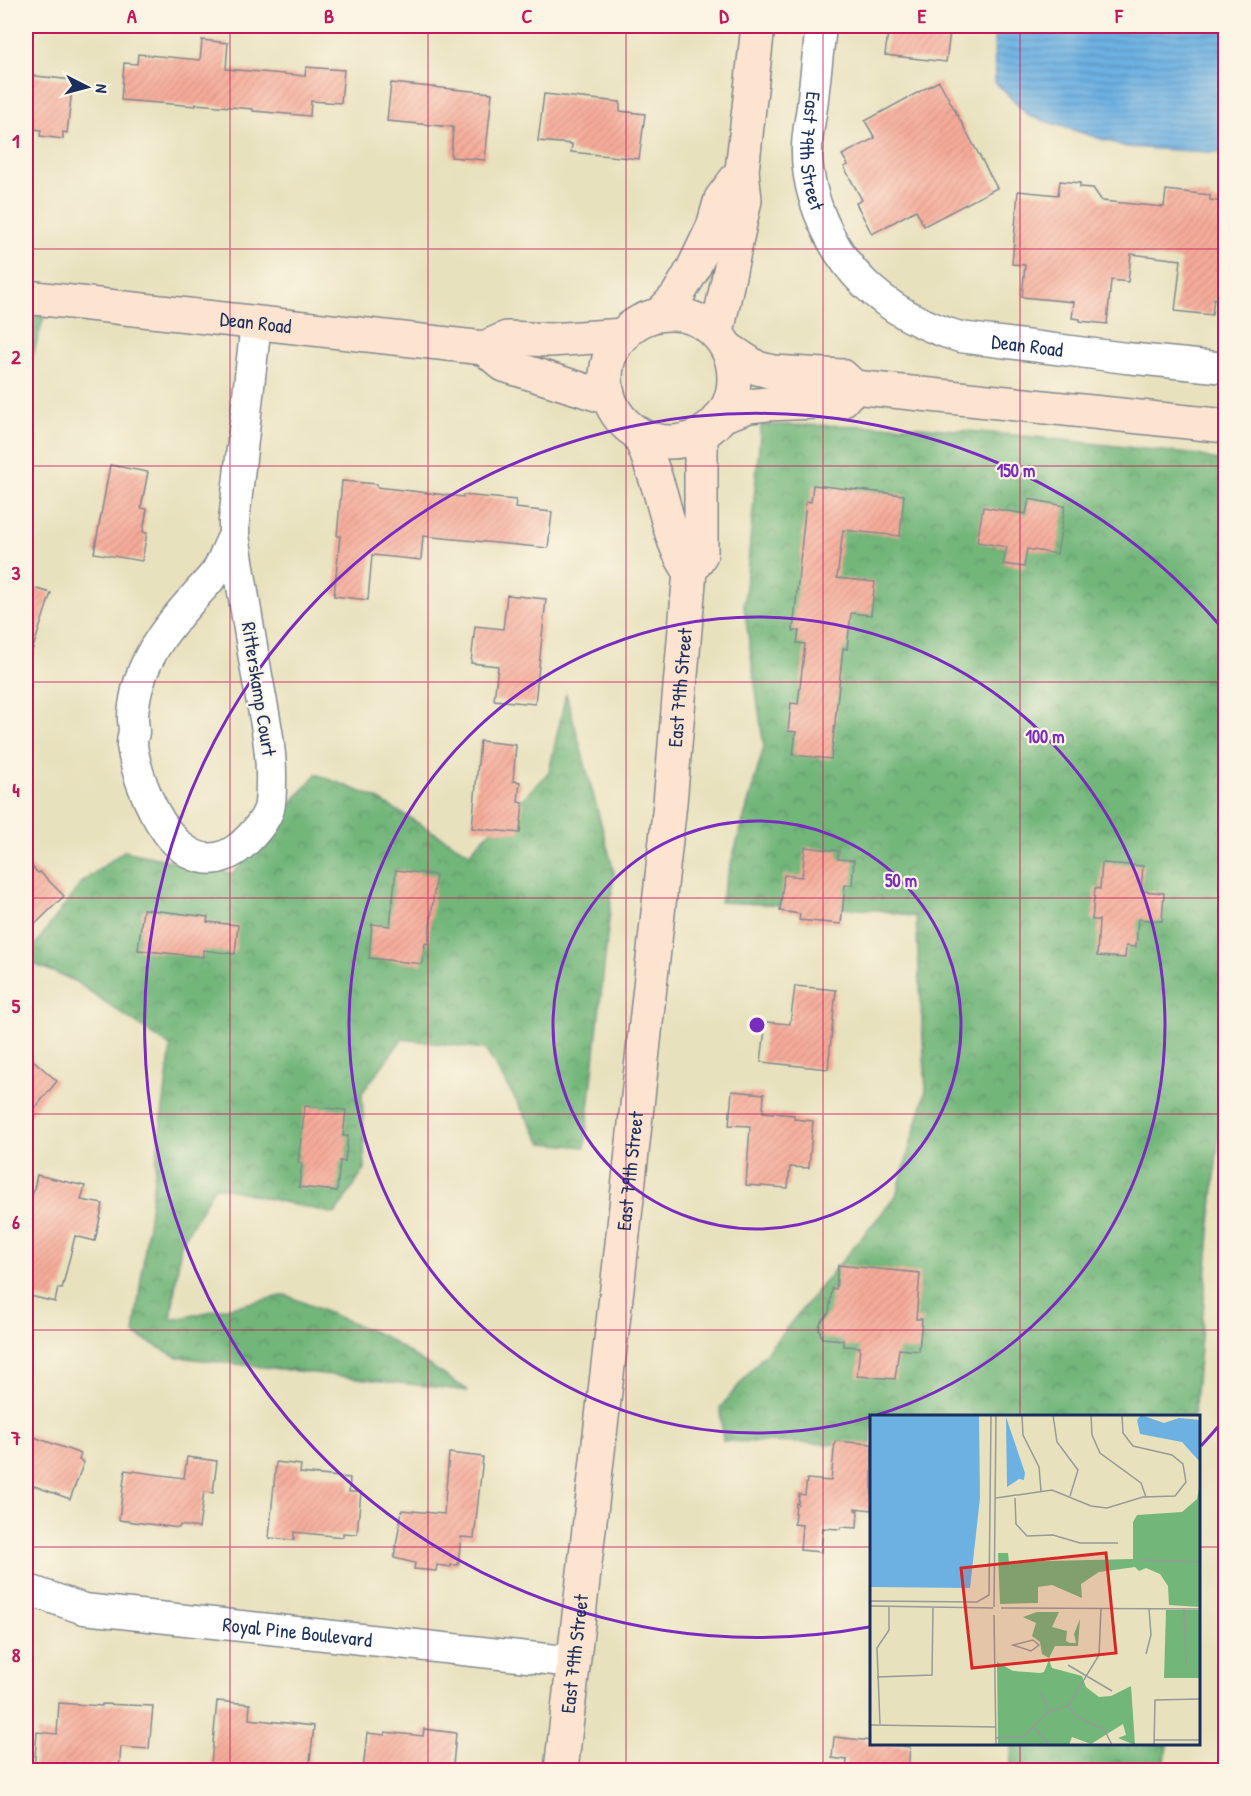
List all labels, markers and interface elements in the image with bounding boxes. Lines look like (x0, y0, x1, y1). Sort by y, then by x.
text: A (127, 2, 137, 29)
text: B (324, 2, 334, 29)
text: C (522, 2, 533, 29)
text: D (719, 2, 729, 29)
text: E (918, 2, 927, 29)
text: F (1114, 2, 1124, 29)
north arrow (57, 57, 117, 117)
text: N (90, 83, 113, 94)
street label: East 79th Street (794, 90, 832, 215)
text: 1 (12, 127, 20, 154)
street label: Dean Road (218, 305, 293, 339)
street label: Dean Road (990, 327, 1065, 363)
text: 2 (11, 343, 21, 370)
text: 150 m (997, 458, 1035, 483)
text: 3 (12, 559, 21, 586)
street label: Ritterskamp Court (236, 620, 284, 759)
street label: East 79th Street (661, 626, 698, 748)
text: 100 m (1025, 724, 1065, 749)
text: 4 (12, 776, 20, 803)
text: 50 m (885, 868, 917, 893)
text: 5 (12, 992, 21, 1019)
centre of rings (747, 1015, 767, 1035)
street label: East 79th Street (610, 1109, 649, 1232)
text: 6 (12, 1208, 20, 1235)
inset map (870, 1415, 1200, 1745)
text: 7 (10, 1424, 21, 1451)
street label: East 79th Street (554, 1592, 594, 1715)
street label: Royal Pine Boulevard (221, 1610, 374, 1653)
text: 8 (12, 1641, 21, 1668)

